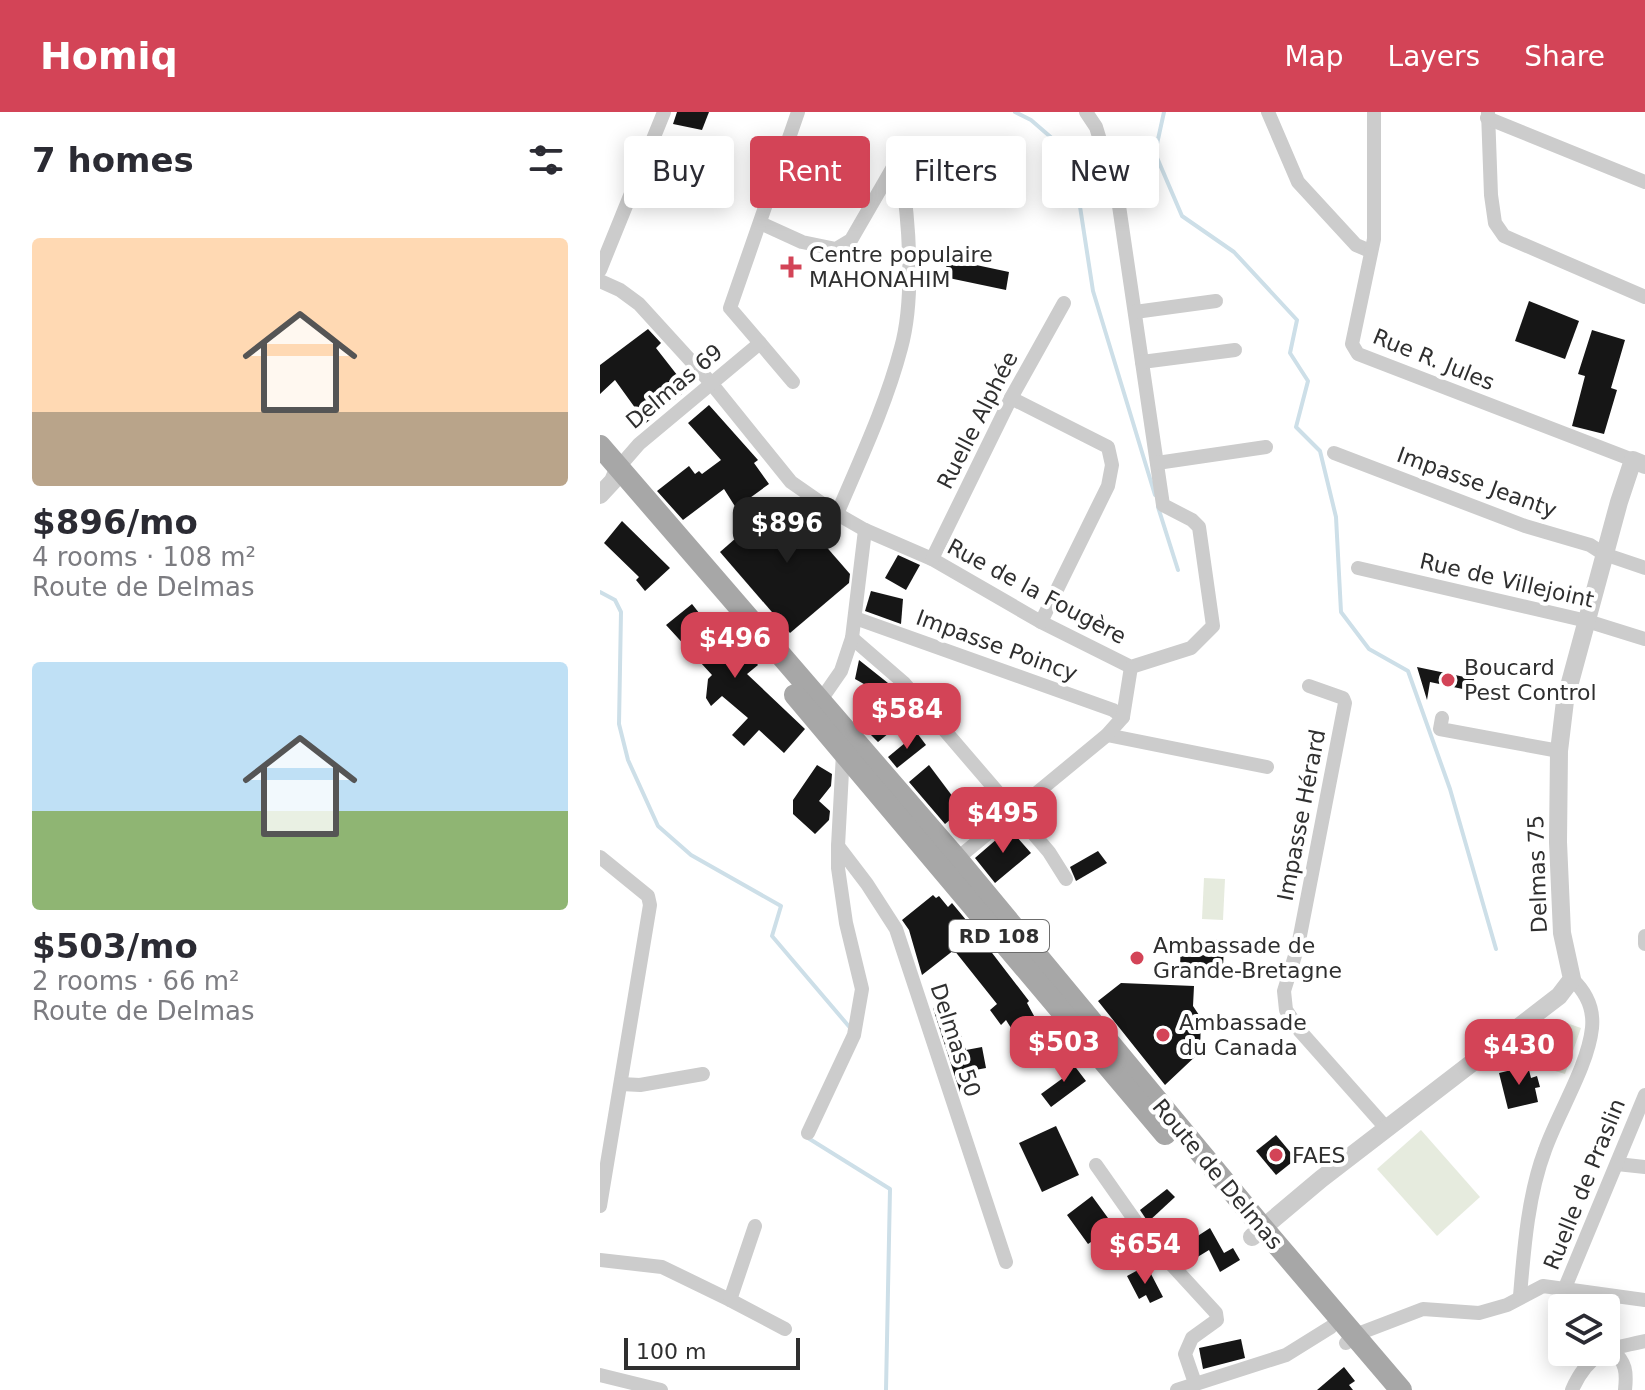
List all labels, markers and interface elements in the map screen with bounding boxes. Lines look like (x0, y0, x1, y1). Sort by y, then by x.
text: Homiq (40, 34, 178, 78)
text: Map (1284, 40, 1344, 73)
text: Layers (1388, 40, 1480, 73)
text: Share (1524, 40, 1605, 73)
chip: Buy (624, 136, 734, 208)
chip: Rent (750, 136, 870, 208)
chip: Filters (886, 136, 1026, 208)
chip: New (1042, 136, 1159, 208)
icon: filters (524, 138, 568, 182)
text: 7 homes (32, 140, 194, 180)
place label: Centre populaire MAHONAHIM (809, 242, 993, 292)
marker: Centre populaire MAHONAHIM (780, 256, 802, 278)
icon: home (228, 290, 372, 434)
street label: Rue R. Jules (1369, 324, 1498, 395)
street label: Delmas 69 (621, 339, 728, 434)
street label: Ruelle Alphée (932, 347, 1023, 493)
street label: Impasse Jeanty (1394, 442, 1560, 523)
pin: $896 (740, 497, 834, 565)
text: $896/mo (32, 502, 198, 542)
text: $896 (751, 508, 823, 538)
street label: Rue de la Fougère (943, 534, 1130, 649)
text: 4 rooms · 108 m² (32, 542, 256, 572)
street label: Rue de Villejoint (1417, 548, 1597, 613)
text: Route de Delmas (32, 572, 255, 602)
street label: Impasse Poincy (913, 605, 1081, 686)
pin: $496 (688, 612, 782, 680)
text: $496 (699, 623, 771, 653)
place label: Boucard Pest Control (1464, 655, 1597, 705)
marker: Boucard Pest Control (1439, 671, 1457, 689)
pin: $584 (860, 683, 954, 751)
text: $584 (871, 694, 943, 724)
icon: home (228, 714, 372, 858)
street label: Impasse Hérard (1273, 727, 1330, 903)
pin: $495 (956, 787, 1050, 855)
text: $495 (967, 798, 1039, 828)
street label: Delmas 75 (1523, 815, 1552, 933)
road number: RD 108 (949, 920, 1049, 952)
text: $503/mo (32, 926, 198, 966)
place label: Ambassade de Grande-Bretagne (1153, 933, 1342, 983)
marker: Ambassade de Grande-Bretagne (1128, 949, 1146, 967)
text: 2 rooms · 66 m² (32, 966, 240, 996)
street label: Delmas 50 (925, 980, 986, 1100)
text: Route de Delmas (32, 996, 255, 1026)
place label: Ambassade du Canada (1179, 1010, 1307, 1060)
pin: $503 (1017, 1016, 1111, 1084)
pin: $430 (1472, 1019, 1566, 1087)
marker: Ambassade du Canada (1154, 1026, 1172, 1044)
text: $503 (1028, 1027, 1100, 1057)
text: $430 (1483, 1030, 1555, 1060)
street label: Route de Delmas (1148, 1094, 1288, 1254)
street label: Ruelle de Praslin (1539, 1095, 1630, 1273)
place label: FAES (1292, 1143, 1346, 1168)
marker: FAES (1267, 1146, 1285, 1164)
pin: $654 (1098, 1218, 1192, 1286)
text: $654 (1109, 1229, 1181, 1259)
map controls (1548, 1294, 1620, 1366)
button: layers (1548, 1294, 1620, 1366)
scale bar (624, 1334, 800, 1370)
text: 100 m (636, 1339, 706, 1364)

